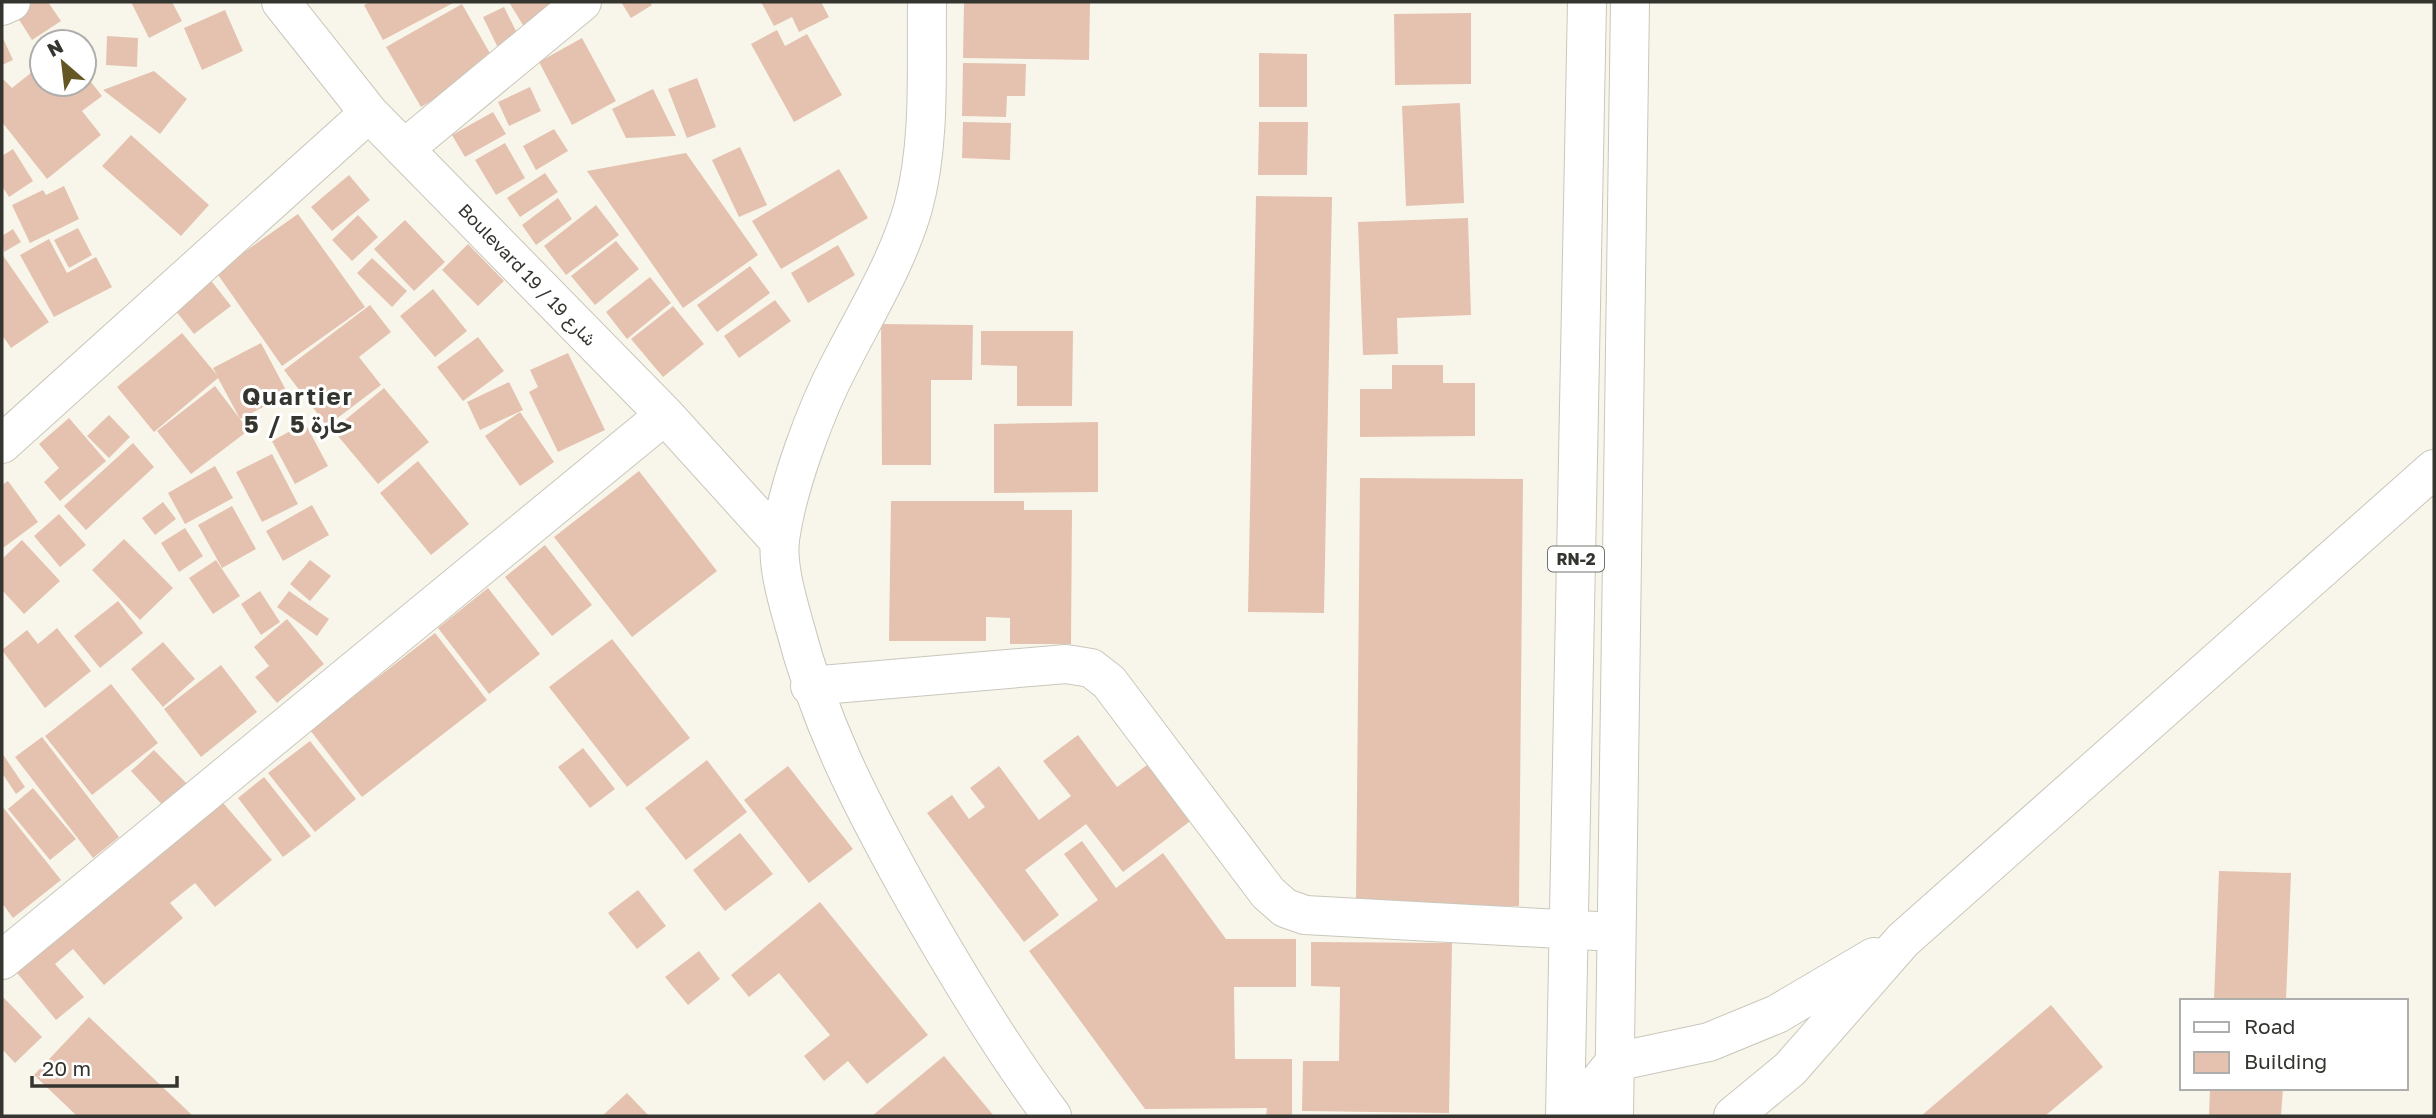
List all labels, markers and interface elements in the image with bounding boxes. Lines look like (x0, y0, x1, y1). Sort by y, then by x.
north arrow (28, 28, 98, 98)
text: N (43, 34, 67, 61)
street label: Boulevard 19 / شارع 19 (453, 199, 601, 351)
district label: Quartier 5 / حارة 5 (242, 381, 354, 440)
road number: RN-2 (1548, 546, 1604, 572)
legend (2180, 999, 2408, 1090)
text: Road (2244, 1013, 2295, 1039)
scale bar (32, 1044, 177, 1088)
text: Building (2244, 1048, 2327, 1074)
text: 20 m (42, 1055, 91, 1081)

